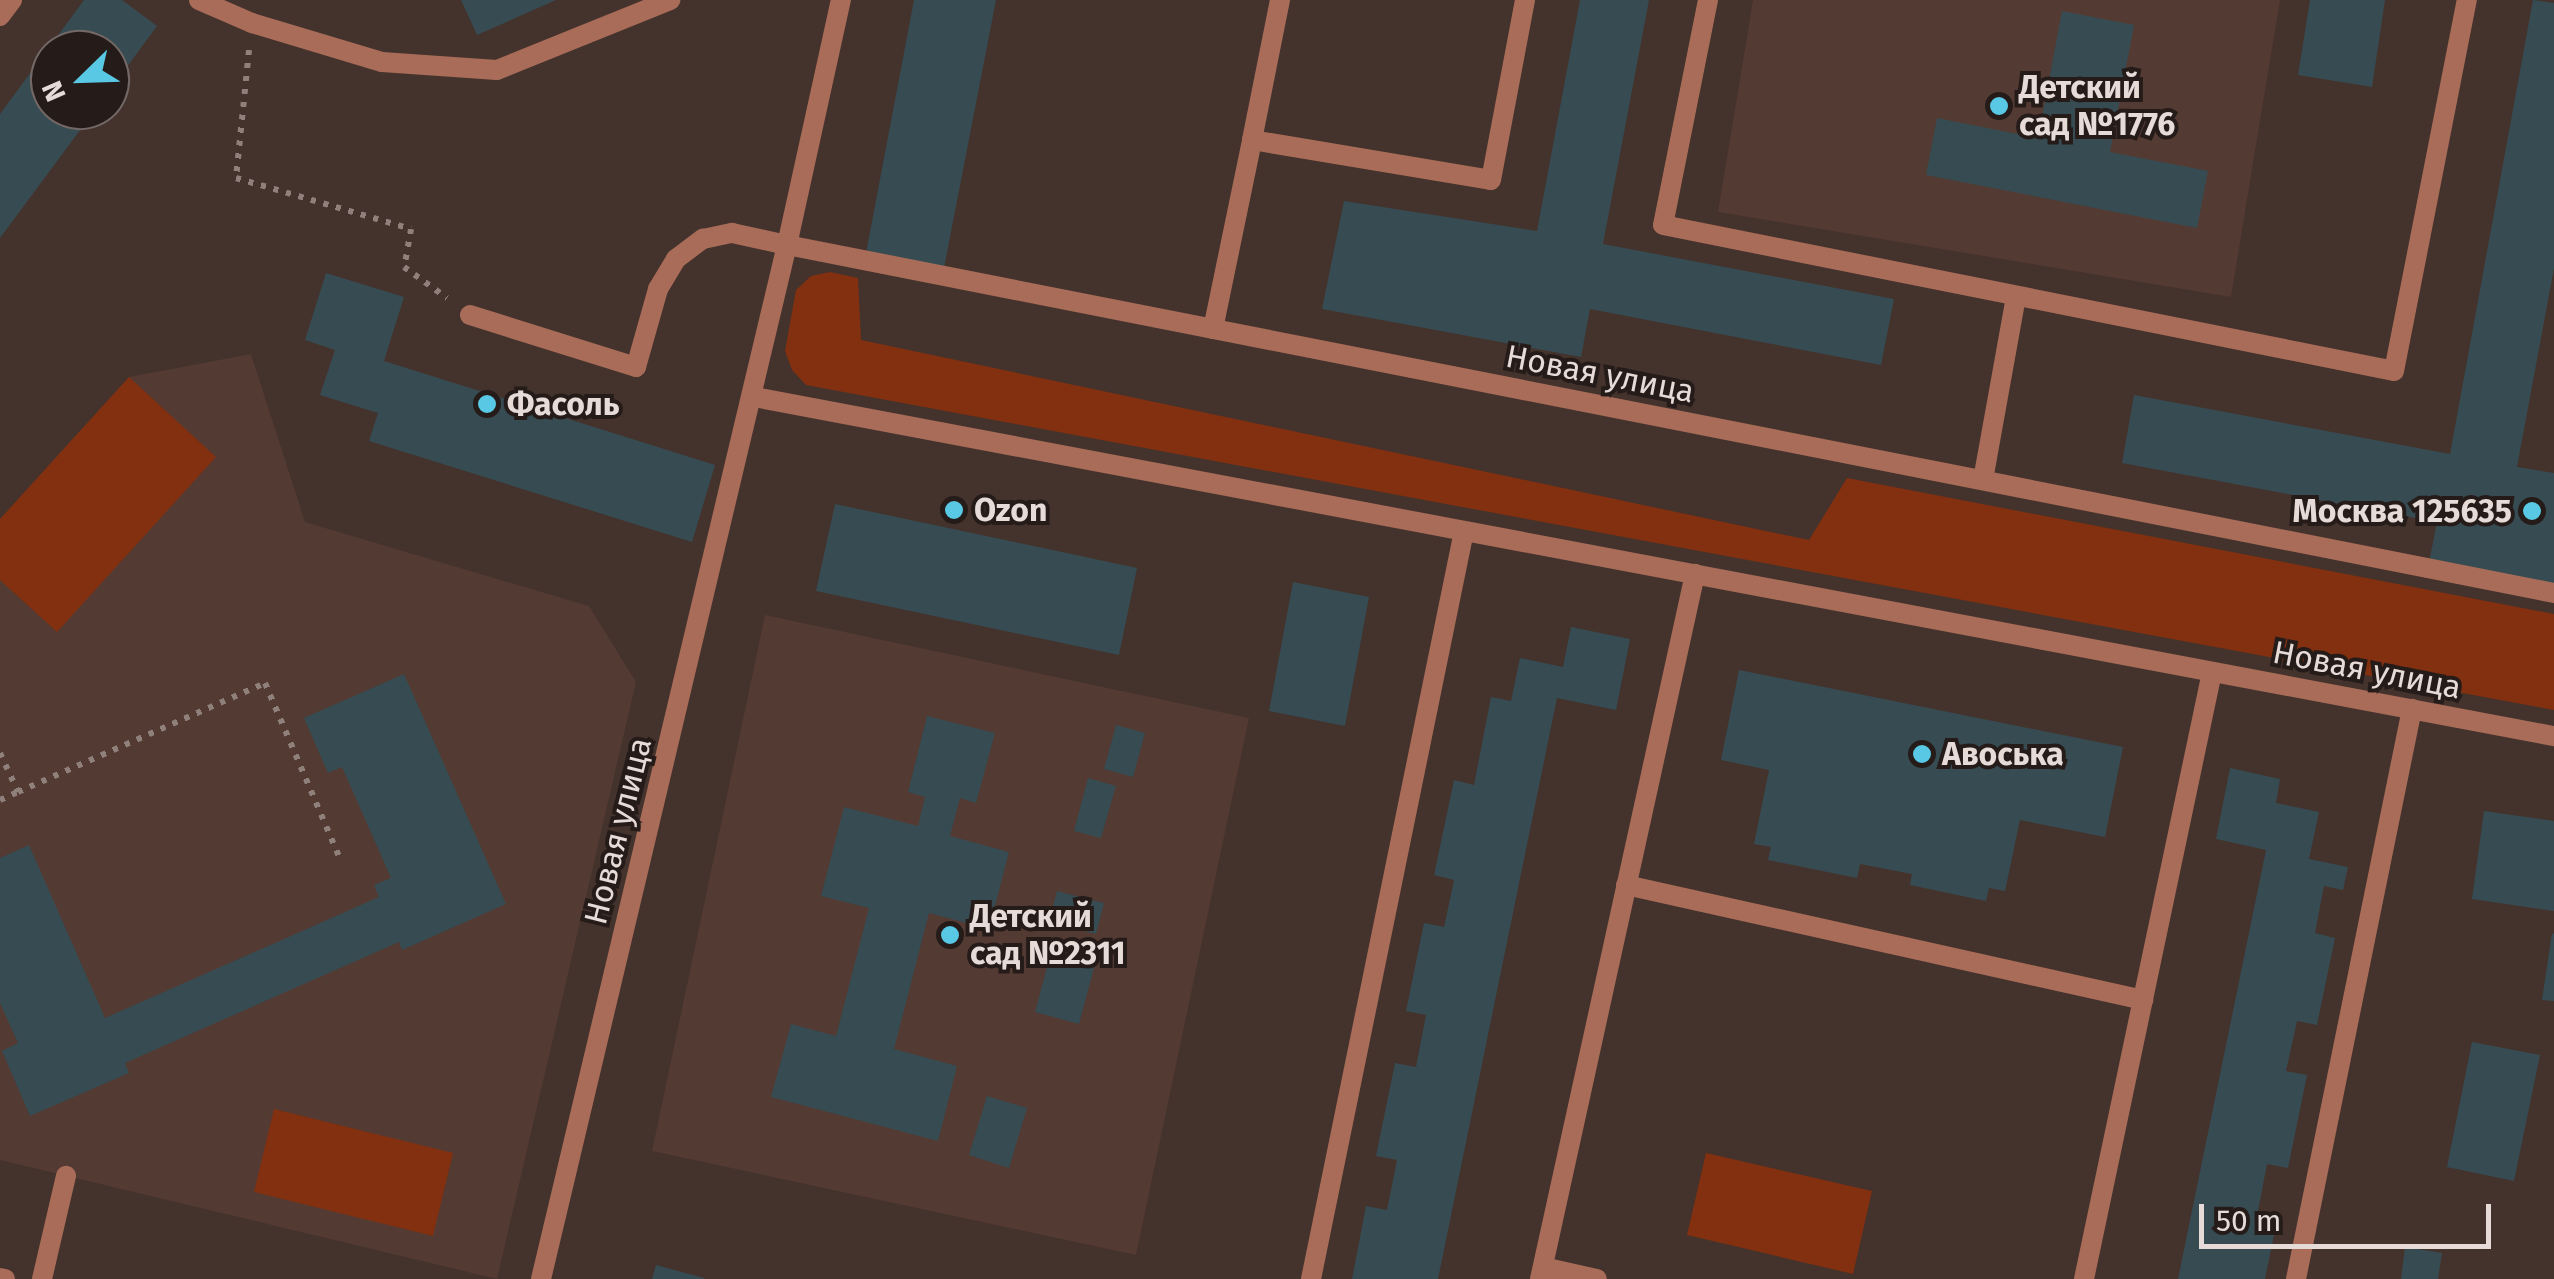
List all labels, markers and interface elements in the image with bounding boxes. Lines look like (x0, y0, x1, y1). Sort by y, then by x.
north arrow (30, 30, 130, 130)
place label: Детский сад №1776 (2019, 69, 2175, 144)
text: N (35, 76, 73, 106)
marker: Детский сад №1776 (1988, 95, 2010, 117)
street label: Новая улица (1503, 337, 1697, 411)
place label: Фасоль (507, 385, 620, 423)
marker: Фасоль (476, 393, 498, 415)
place label: Ozon (974, 491, 1047, 529)
place label: Москва 125635 (2293, 492, 2512, 530)
marker: Ozon (943, 499, 965, 521)
marker: Москва 125635 (2521, 500, 2543, 522)
street label: Новая улица (2270, 633, 2464, 707)
street label: Новая улица (576, 734, 660, 928)
place label: Авоська (1942, 735, 2064, 773)
marker: Авоська (1911, 743, 1933, 765)
place label: Детский сад №2311 (970, 898, 1126, 973)
marker: Детский сад №2311 (939, 924, 961, 946)
scale bar (2204, 1184, 2496, 1246)
text: 50 m (2216, 1203, 2281, 1239)

